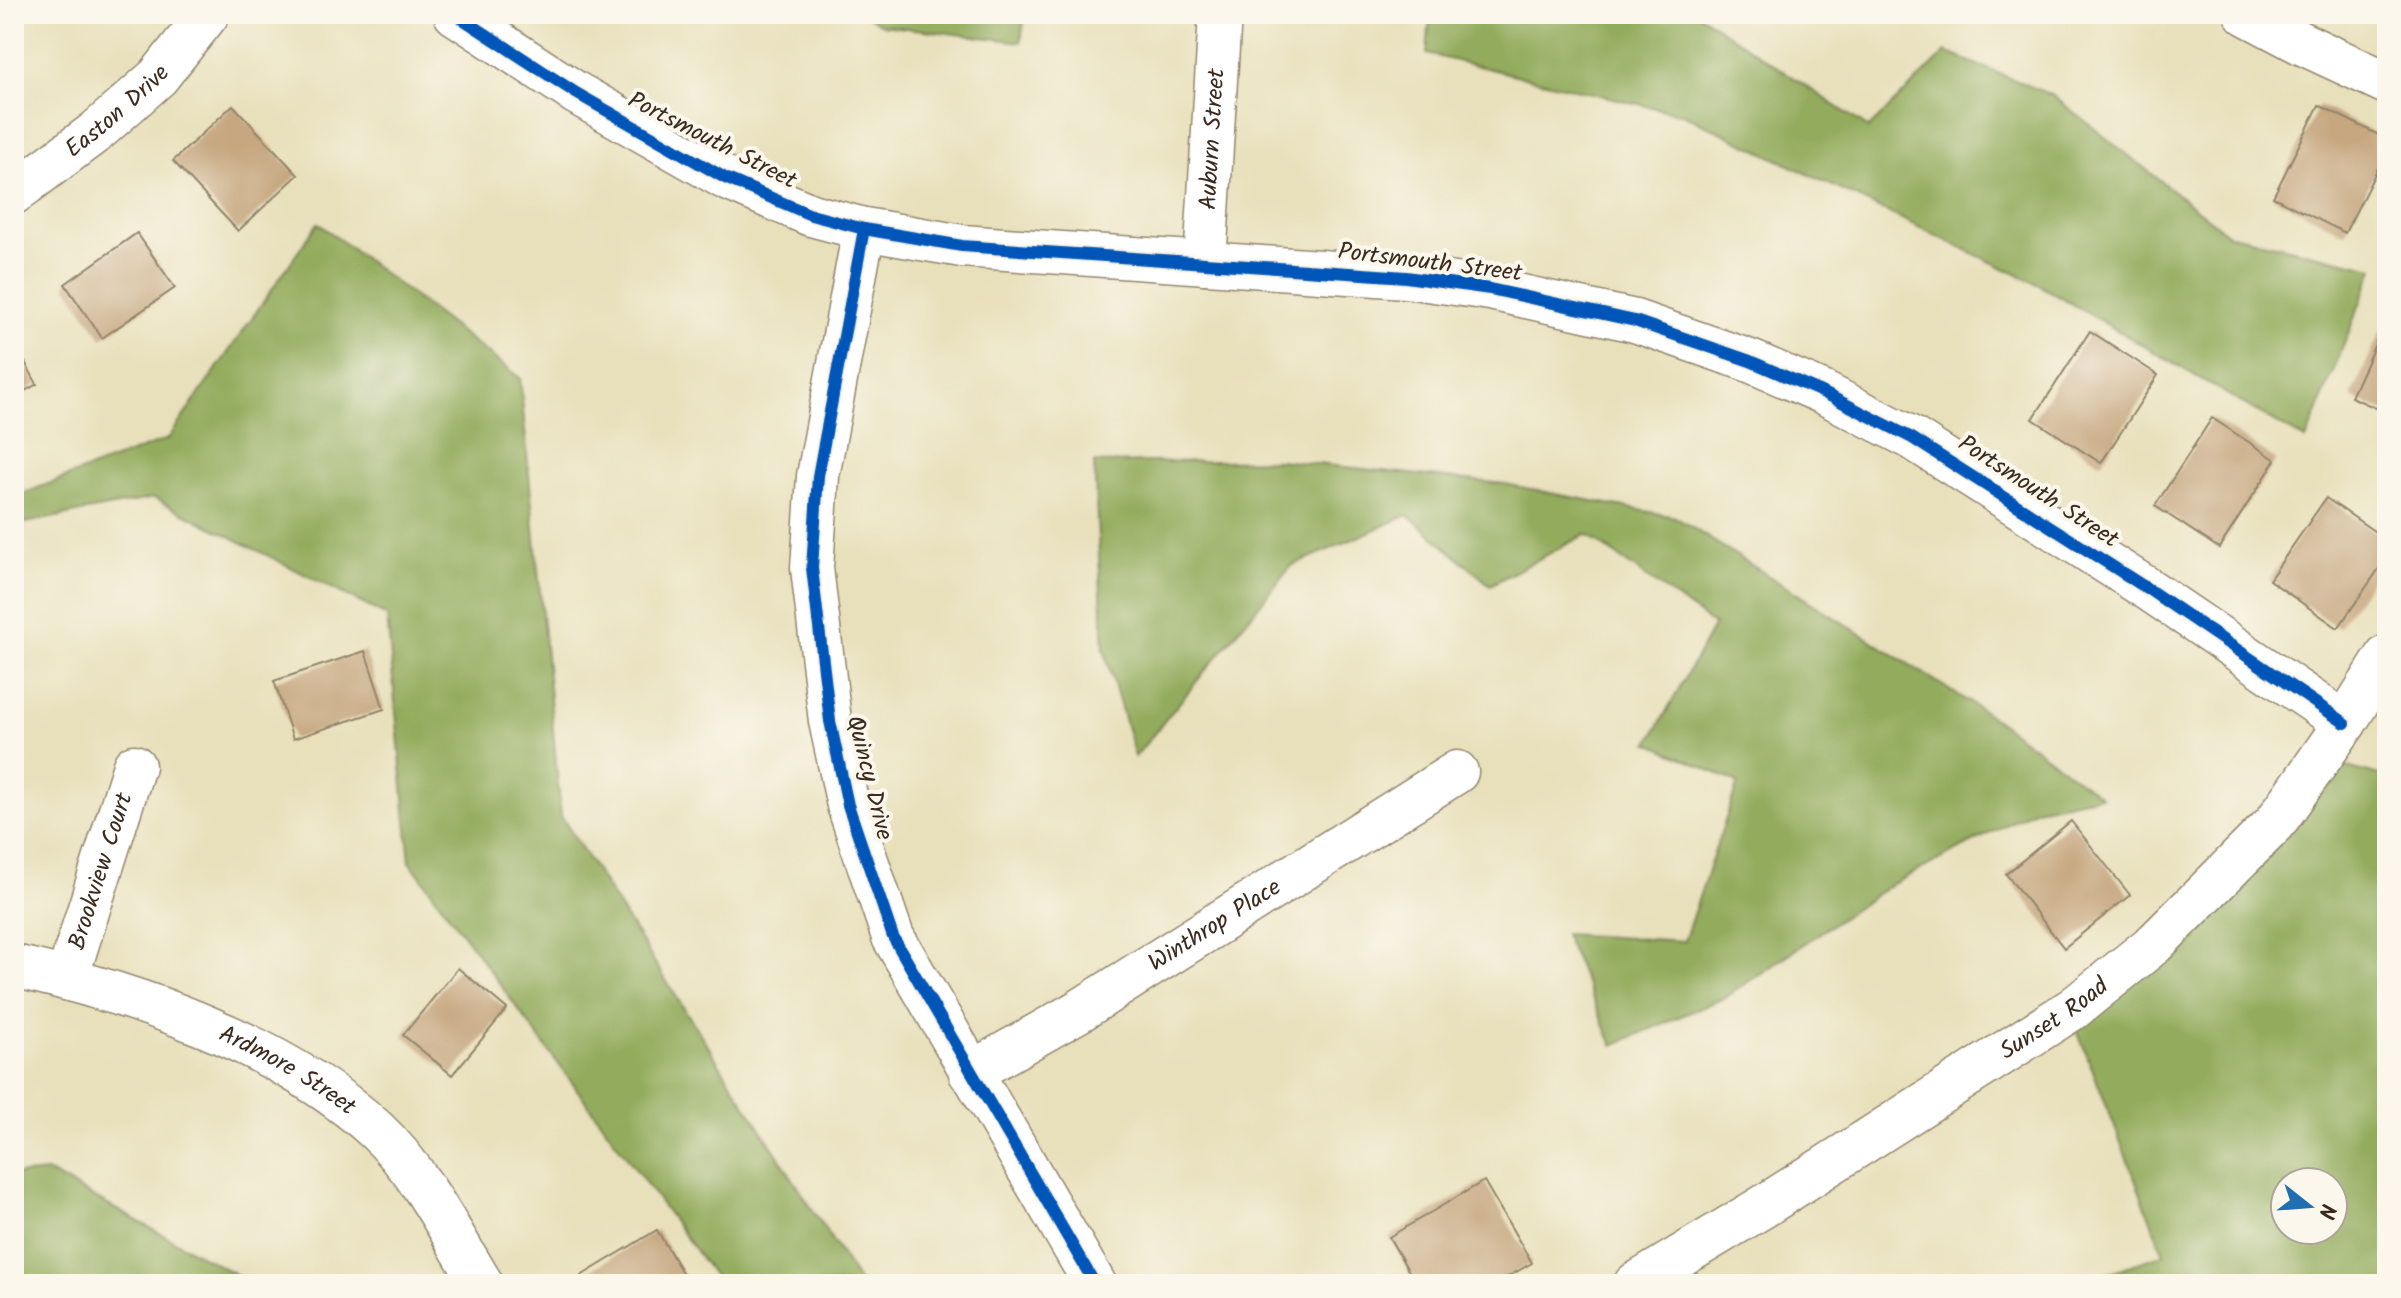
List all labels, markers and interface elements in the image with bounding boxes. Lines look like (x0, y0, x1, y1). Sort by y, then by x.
street label: Easton Drive (57, 56, 180, 168)
street label: Auburn Street (1189, 67, 1236, 211)
street label: Portsmouth Street (620, 82, 804, 201)
street label: Portsmouth Street (1336, 232, 1525, 294)
street label: Portsmouth Street (1950, 425, 2127, 559)
street label: Quincy Drive (835, 712, 903, 845)
street label: Brookview Court (58, 787, 144, 955)
street label: Winthrop Place (1140, 868, 1289, 982)
street label: Sunset Road (1992, 967, 2118, 1070)
street label: Ardmore Street (212, 1015, 365, 1126)
north arrow (2269, 1166, 2349, 1246)
text: N (2307, 1199, 2345, 1223)

